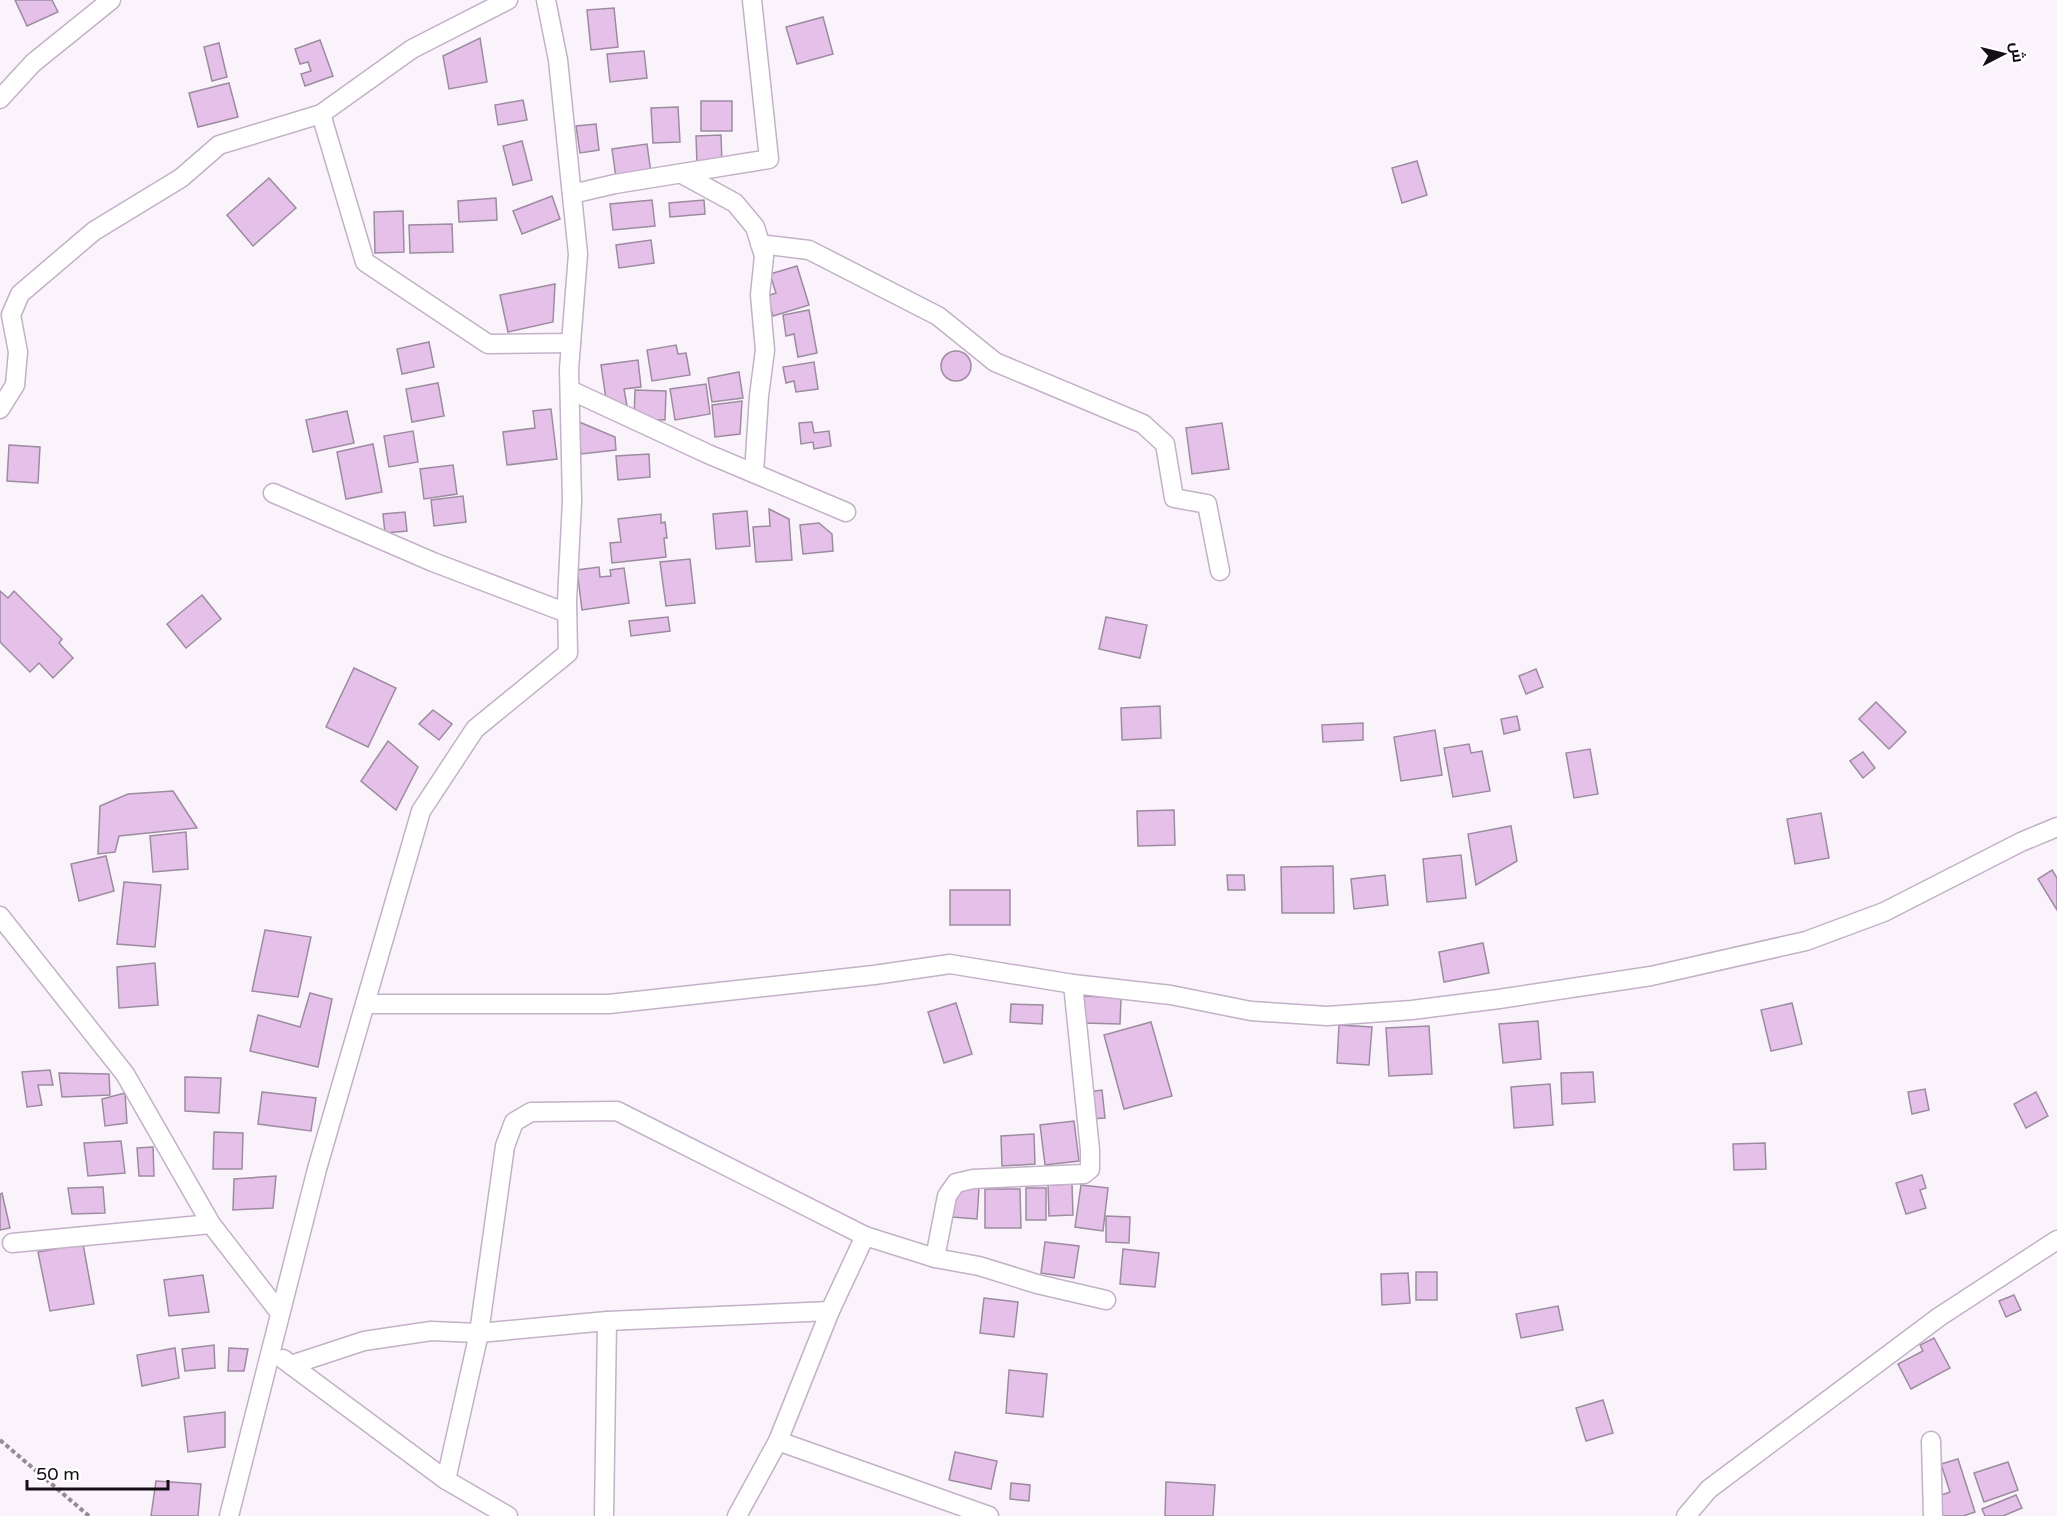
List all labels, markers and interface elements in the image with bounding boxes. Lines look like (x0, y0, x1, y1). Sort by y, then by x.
north arrow (1973, 24, 2033, 84)
text: ش (2006, 41, 2028, 64)
scale bar (27, 1453, 168, 1491)
text: 50 m (36, 1463, 80, 1485)

